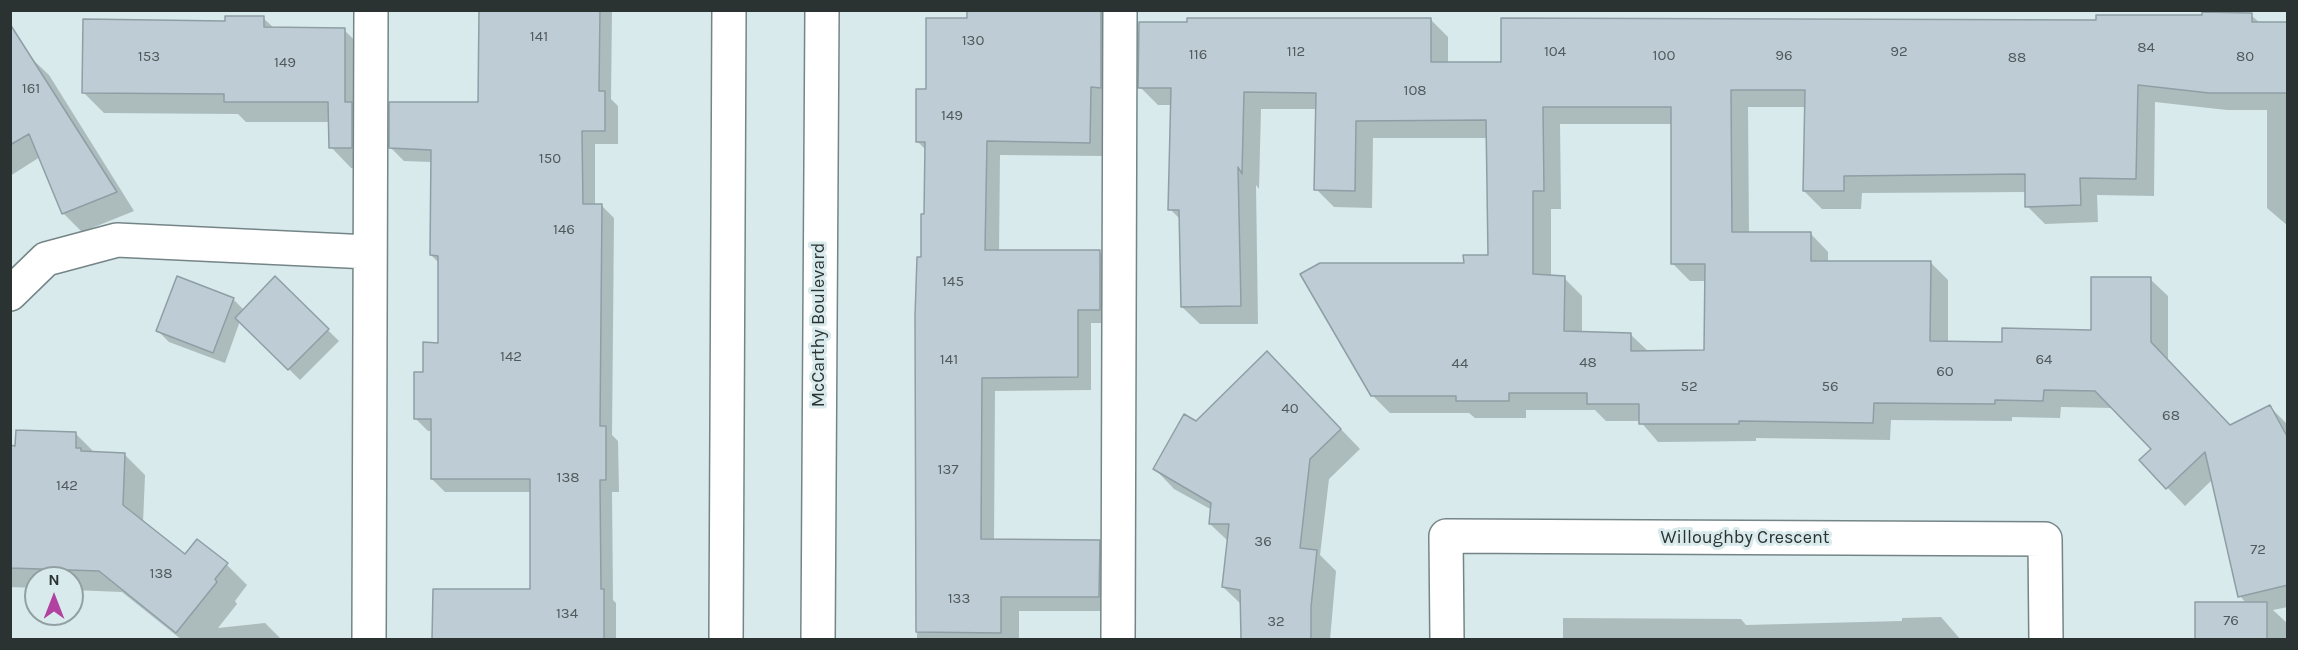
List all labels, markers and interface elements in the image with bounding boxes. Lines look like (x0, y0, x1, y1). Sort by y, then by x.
house number: 141 (530, 28, 548, 46)
house number: 130 (962, 32, 984, 50)
house number: 84 (2137, 39, 2155, 57)
house number: 112 (1287, 43, 1305, 61)
house number: 104 (1544, 43, 1566, 61)
house number: 92 (1890, 43, 1908, 61)
house number: 116 (1189, 46, 1207, 64)
house number: 100 (1653, 47, 1675, 65)
house number: 96 (1775, 47, 1793, 65)
house number: 153 (138, 48, 160, 66)
house number: 80 (2236, 48, 2254, 66)
house number: 88 (2008, 49, 2026, 67)
house number: 149 (274, 54, 296, 72)
house number: 161 (22, 80, 40, 98)
house number: 108 (1403, 82, 1427, 100)
house number: 149 (941, 107, 963, 125)
house number: 150 (539, 150, 561, 168)
house number: 146 (553, 221, 575, 239)
street label: McCarthy Boulevard (808, 243, 830, 407)
house number: 145 (942, 273, 964, 291)
house number: 142 (500, 348, 522, 366)
house number: 141 (940, 351, 958, 369)
house number: 64 (2036, 351, 2052, 369)
house number: 48 (1579, 354, 1597, 372)
house number: 44 (1452, 355, 1468, 373)
house number: 60 (1936, 363, 1954, 381)
house number: 52 (1680, 378, 1698, 396)
house number: 56 (1821, 378, 1839, 396)
house number: 40 (1281, 400, 1299, 418)
house number: 68 (2162, 407, 2180, 425)
house number: 137 (938, 461, 958, 479)
house number: 138 (556, 469, 580, 487)
house number: 142 (56, 477, 78, 495)
street label: Willoughby Crescent (1660, 527, 1830, 549)
house number: 36 (1254, 533, 1272, 551)
house number: 72 (2250, 541, 2266, 559)
house number: 138 (149, 565, 173, 583)
north arrow (24, 566, 84, 626)
text: N (48, 570, 60, 589)
house number: 133 (948, 590, 970, 608)
house number: 134 (556, 605, 578, 623)
house number: 76 (2223, 612, 2239, 630)
house number: 32 (1267, 613, 1285, 631)

